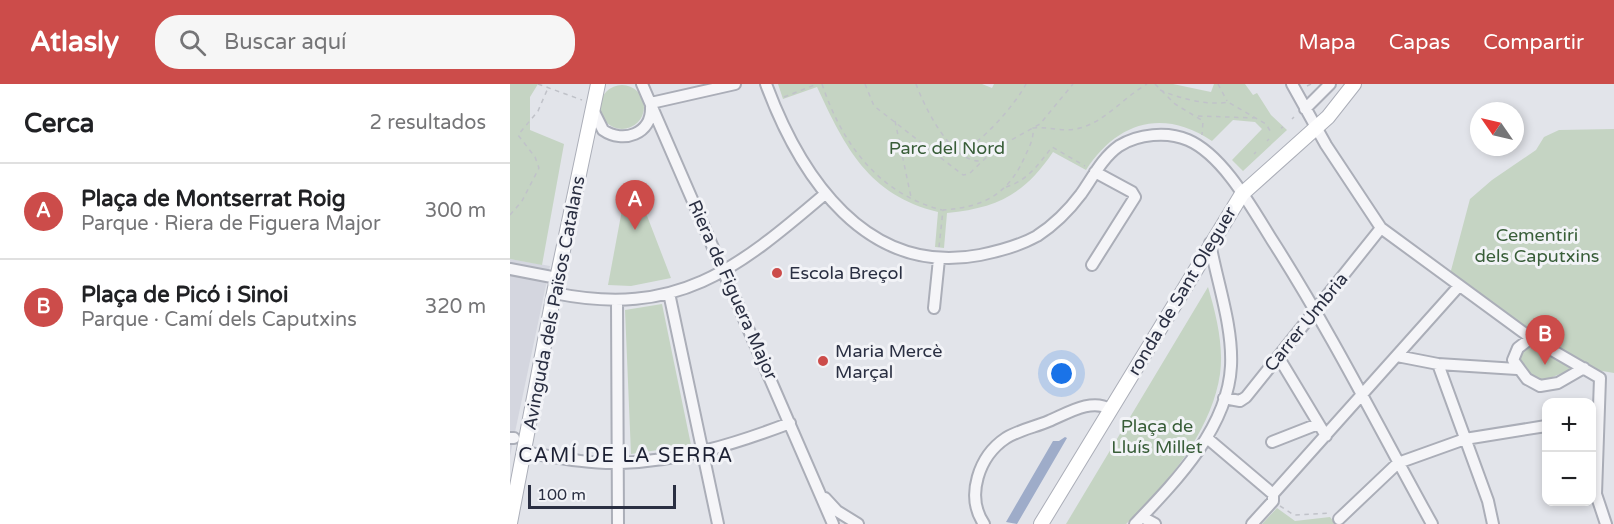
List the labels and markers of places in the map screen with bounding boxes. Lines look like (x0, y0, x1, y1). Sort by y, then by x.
pin: A (616, 180, 654, 230)
place label: Escola Breçol (789, 262, 903, 284)
marker: Escola Breçol (770, 266, 784, 280)
pin: B (1526, 316, 1564, 365)
place label: Maria Mercè Marçal (835, 340, 942, 383)
marker: Maria Mercè Marçal (816, 354, 830, 368)

